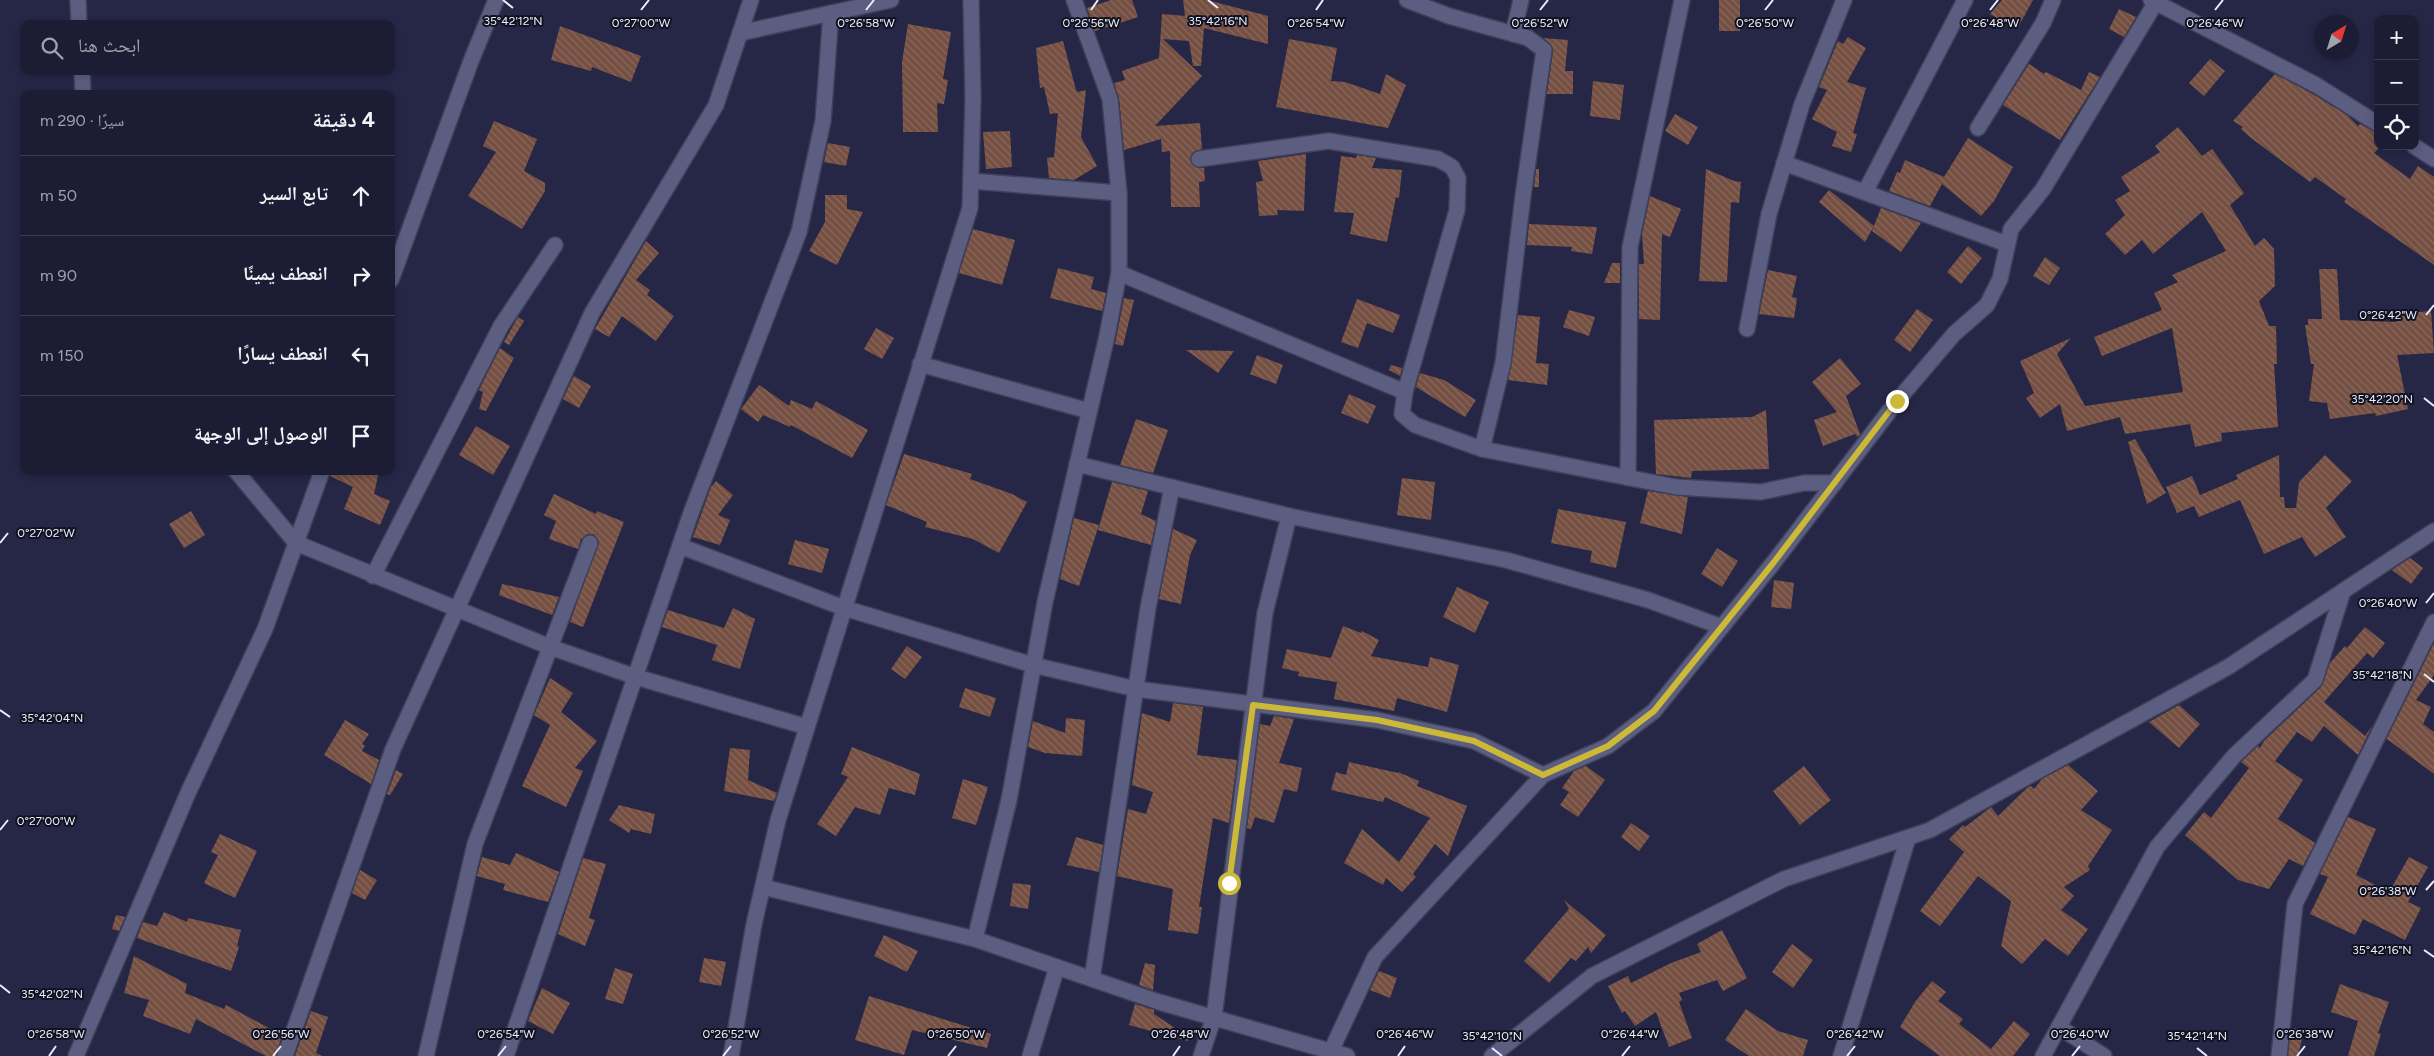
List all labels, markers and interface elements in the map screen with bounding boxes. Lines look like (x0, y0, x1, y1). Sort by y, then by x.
text: 35°42'12"N (483, 14, 543, 28)
text: 35°42'16"N (1188, 14, 1248, 28)
north arrow (2314, 15, 2359, 60)
map controls (2374, 15, 2419, 150)
button: + (2374, 15, 2419, 60)
text: 0°27'00"W (612, 16, 671, 30)
text: 0°26'58"W (837, 16, 895, 30)
text: 0°26'56"W (1062, 16, 1120, 30)
text: 0°26'54"W (1287, 16, 1345, 30)
text: 0°26'52"W (1512, 16, 1569, 30)
text: 0°26'50"W (1736, 16, 1794, 30)
text: 0°26'48"W (1961, 16, 2020, 30)
text: 0°26'46"W (2186, 16, 2244, 30)
search box (20, 20, 395, 75)
icon: search (38, 34, 66, 62)
text: ابحث هنا (78, 34, 141, 57)
button: − (2374, 60, 2419, 105)
button: locate (2374, 105, 2419, 150)
text: 4 دقيقة (313, 107, 375, 132)
text: سيرًا · 290 m (40, 111, 124, 130)
text: تابع السير (260, 182, 328, 205)
icon: ahead (347, 182, 375, 210)
text: 50 m (40, 186, 77, 205)
text: انعطف يمينًا (243, 262, 328, 285)
icon: right (347, 262, 375, 290)
text: 90 m (40, 266, 77, 285)
text: 0°26'42"W (2359, 308, 2417, 322)
text: انعطف يسارًا (237, 342, 328, 365)
icon: left (347, 342, 375, 370)
text: 150 m (40, 346, 84, 365)
route end (1886, 390, 1909, 413)
text: 35°42'20"N (2351, 392, 2413, 406)
text: الوصول إلى الوجهة (194, 422, 328, 445)
icon: arrive (347, 422, 375, 450)
text: 0°27'02"W (17, 526, 75, 540)
text: 0°26'40"W (2359, 596, 2418, 610)
text: 35°42'18"N (2352, 668, 2412, 682)
text: 35°42'04"N (21, 711, 83, 725)
text: 0°27'00"W (17, 814, 76, 828)
route start (1218, 872, 1241, 895)
text: 0°26'38"W (2359, 884, 2417, 898)
text: 35°42'16"N (2352, 943, 2412, 957)
text: 35°42'02"N (21, 987, 83, 1001)
text: 0°26'58"W (27, 1027, 85, 1041)
text: 0°26'56"W (252, 1027, 310, 1041)
text: 0°26'54"W (477, 1027, 535, 1041)
text: 0°26'52"W (703, 1027, 760, 1041)
text: 0°26'50"W (927, 1027, 985, 1041)
text: 0°26'48"W (1151, 1027, 1210, 1041)
text: 0°26'46"W (1376, 1027, 1434, 1041)
text: 0°26'44"W (1601, 1027, 1660, 1041)
text: 0°26'42"W (1826, 1027, 1884, 1041)
text: 0°26'40"W (2051, 1027, 2110, 1041)
text: 0°26'38"W (2276, 1027, 2334, 1041)
text: 35°42'10"N (1462, 1029, 1522, 1043)
text: 35°42'14"N (2167, 1029, 2227, 1043)

